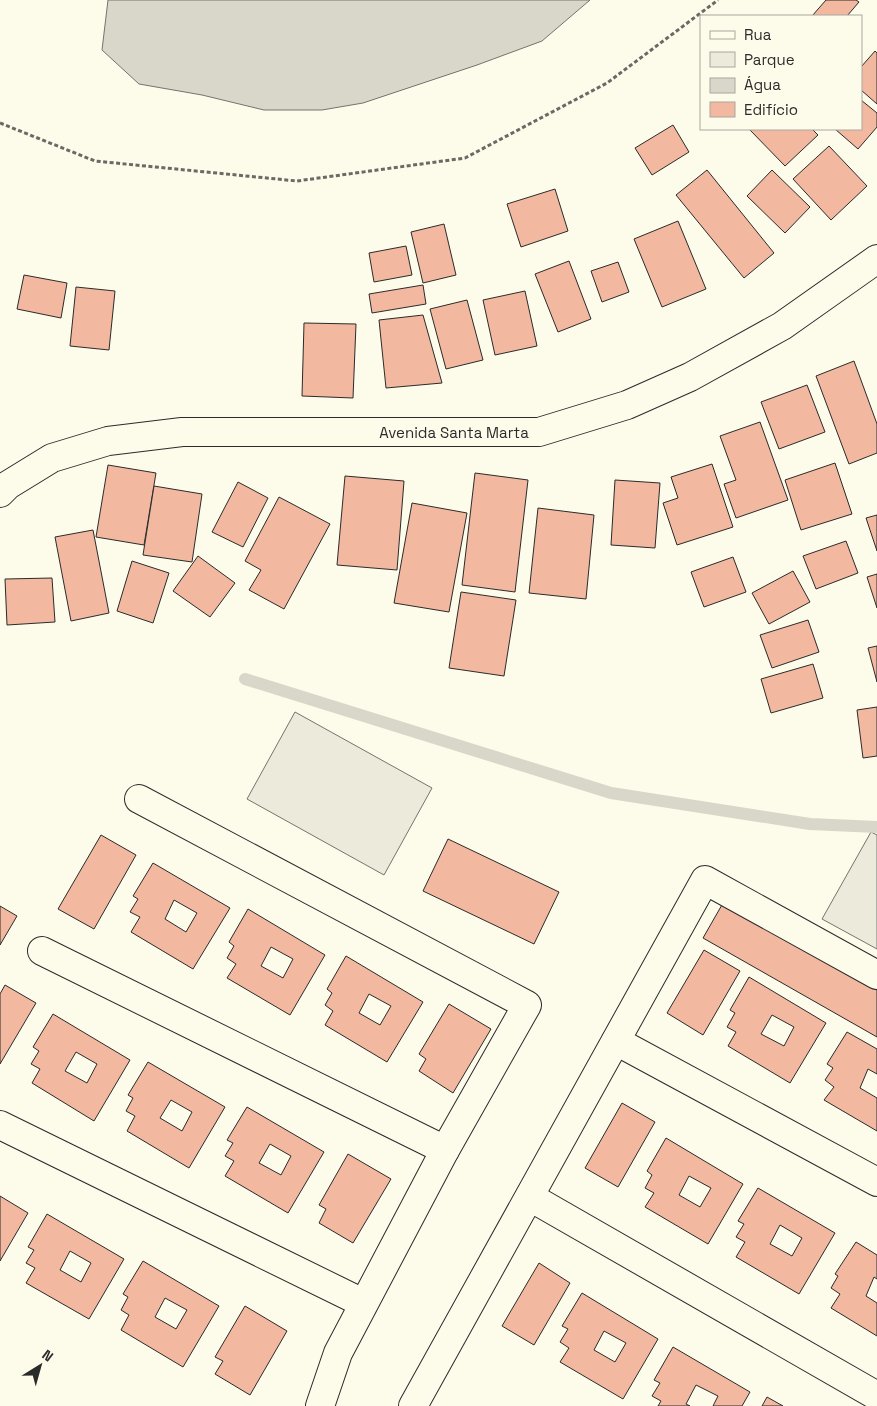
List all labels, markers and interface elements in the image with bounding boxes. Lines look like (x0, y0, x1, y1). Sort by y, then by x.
legend (700, 15, 862, 130)
text: Rua (744, 25, 772, 44)
text: Parque (744, 50, 795, 69)
text: Água (744, 75, 781, 94)
text: Edifício (744, 100, 798, 119)
street label: Avenida Santa Marta (379, 423, 529, 442)
north arrow (15, 1341, 65, 1391)
text: N (39, 1346, 57, 1366)

